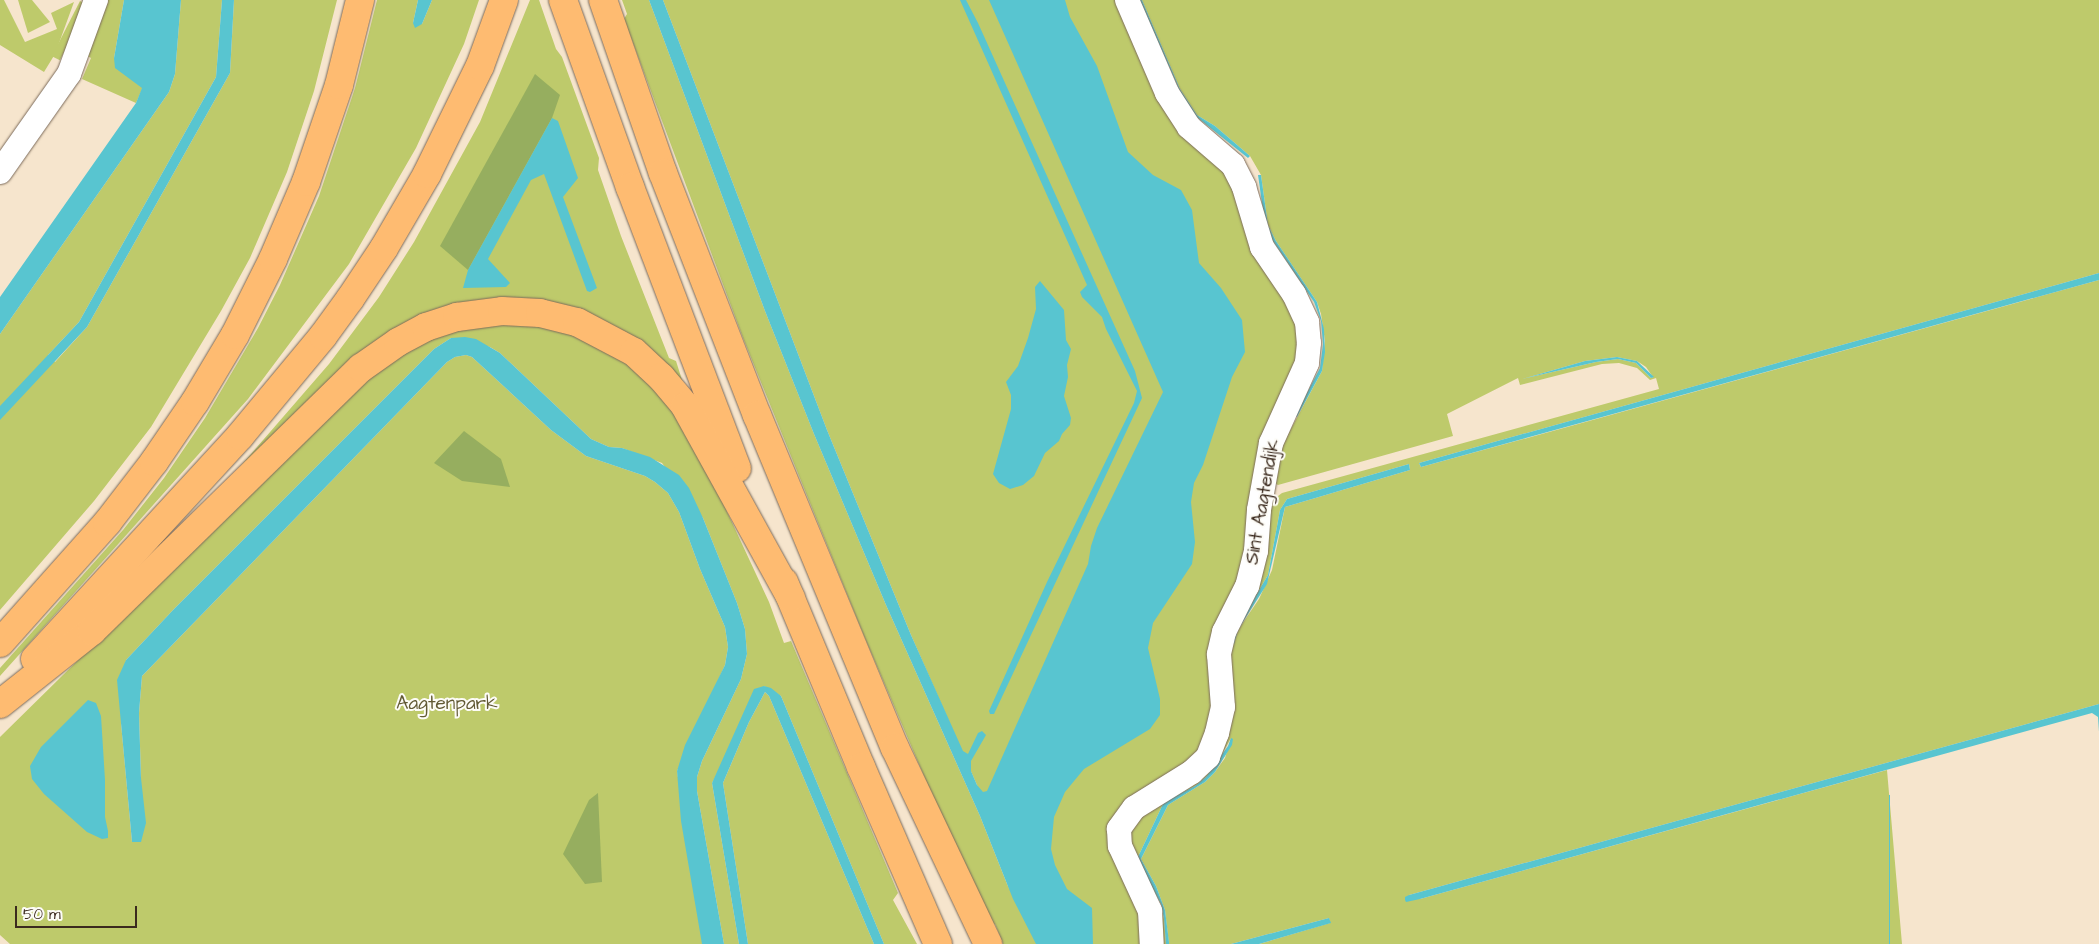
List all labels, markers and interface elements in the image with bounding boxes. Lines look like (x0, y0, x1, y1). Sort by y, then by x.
street label: Sint Aagtendijk (1241, 438, 1285, 566)
park label: Aagtenpark (396, 693, 498, 715)
scale bar (18, 896, 140, 928)
text: 50 m (23, 904, 61, 925)

